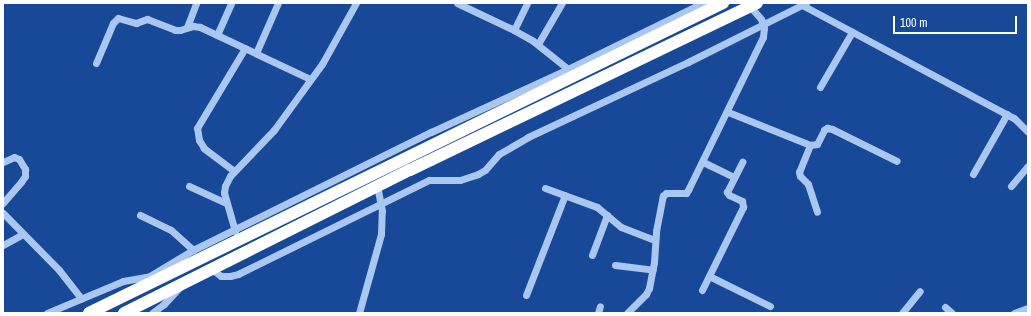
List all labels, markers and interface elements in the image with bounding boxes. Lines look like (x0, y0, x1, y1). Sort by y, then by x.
scale bar (895, 8, 1019, 34)
text: 100 m (900, 15, 927, 31)

